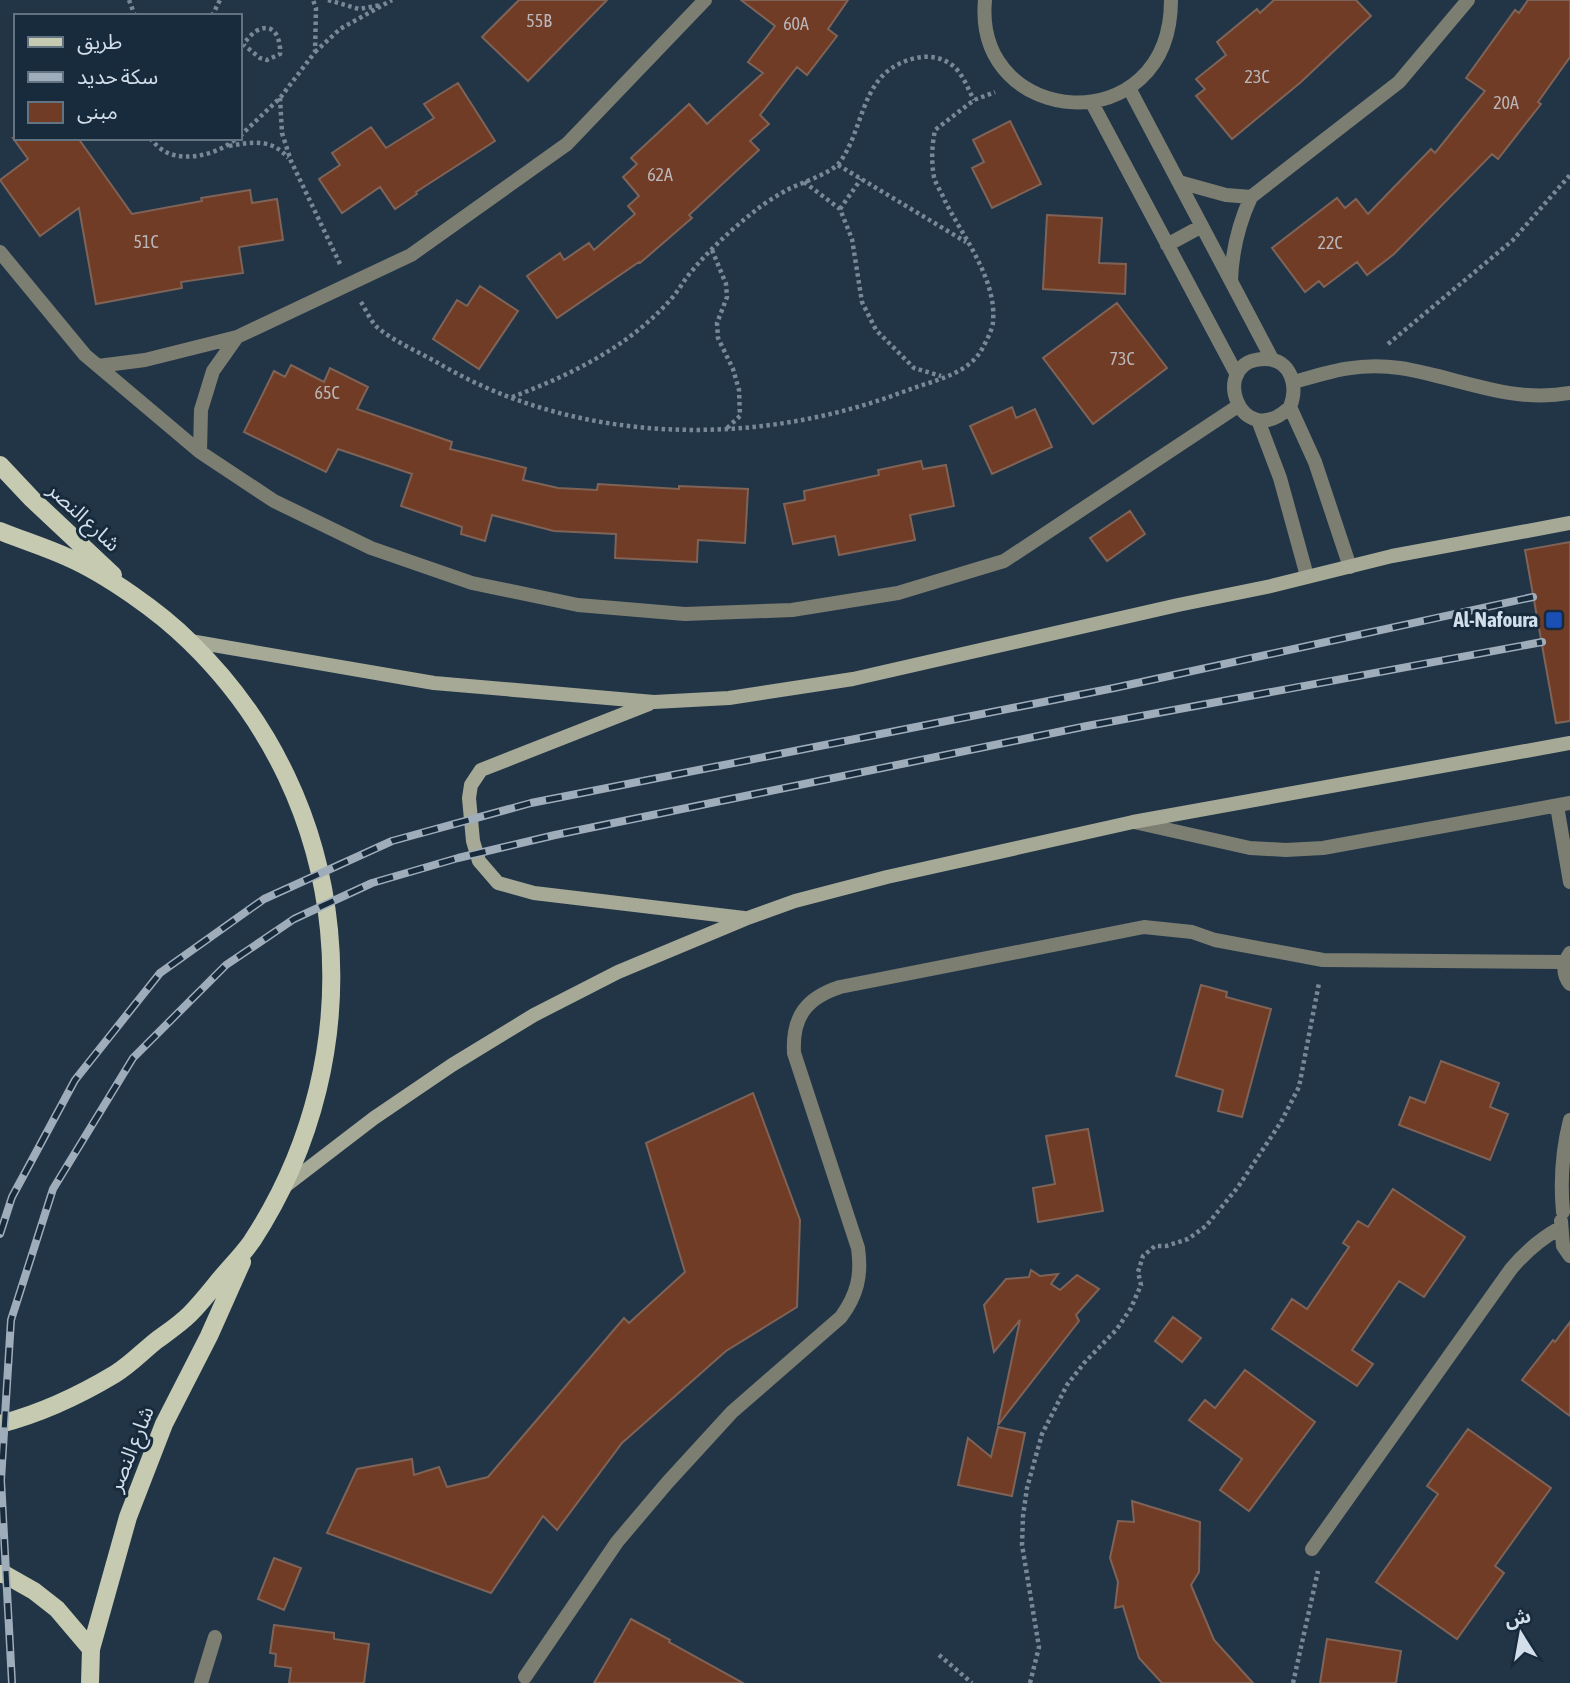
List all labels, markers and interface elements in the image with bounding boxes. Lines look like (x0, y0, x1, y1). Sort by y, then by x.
house number: 55B (526, 10, 552, 31)
house number: 60A (783, 13, 809, 34)
legend (14, 14, 242, 140)
text: طريق (77, 29, 122, 55)
text: سكة حديد (77, 64, 158, 88)
house number: 23C (1244, 66, 1270, 87)
house number: 20A (1493, 92, 1519, 113)
text: مبنى (77, 99, 118, 124)
house number: 62A (647, 164, 673, 185)
house number: 51C (133, 231, 159, 252)
house number: 22C (1317, 232, 1343, 253)
house number: 73C (1109, 348, 1135, 369)
house number: 65C (314, 382, 340, 403)
street label: شارع النصر (40, 476, 126, 559)
place label: Al-Nafoura (1452, 607, 1538, 631)
marker: Al-Nafoura (1544, 610, 1564, 630)
street label: شارع النصر (102, 1403, 162, 1497)
north arrow (1486, 1599, 1556, 1669)
text: ش (1503, 1604, 1533, 1631)

